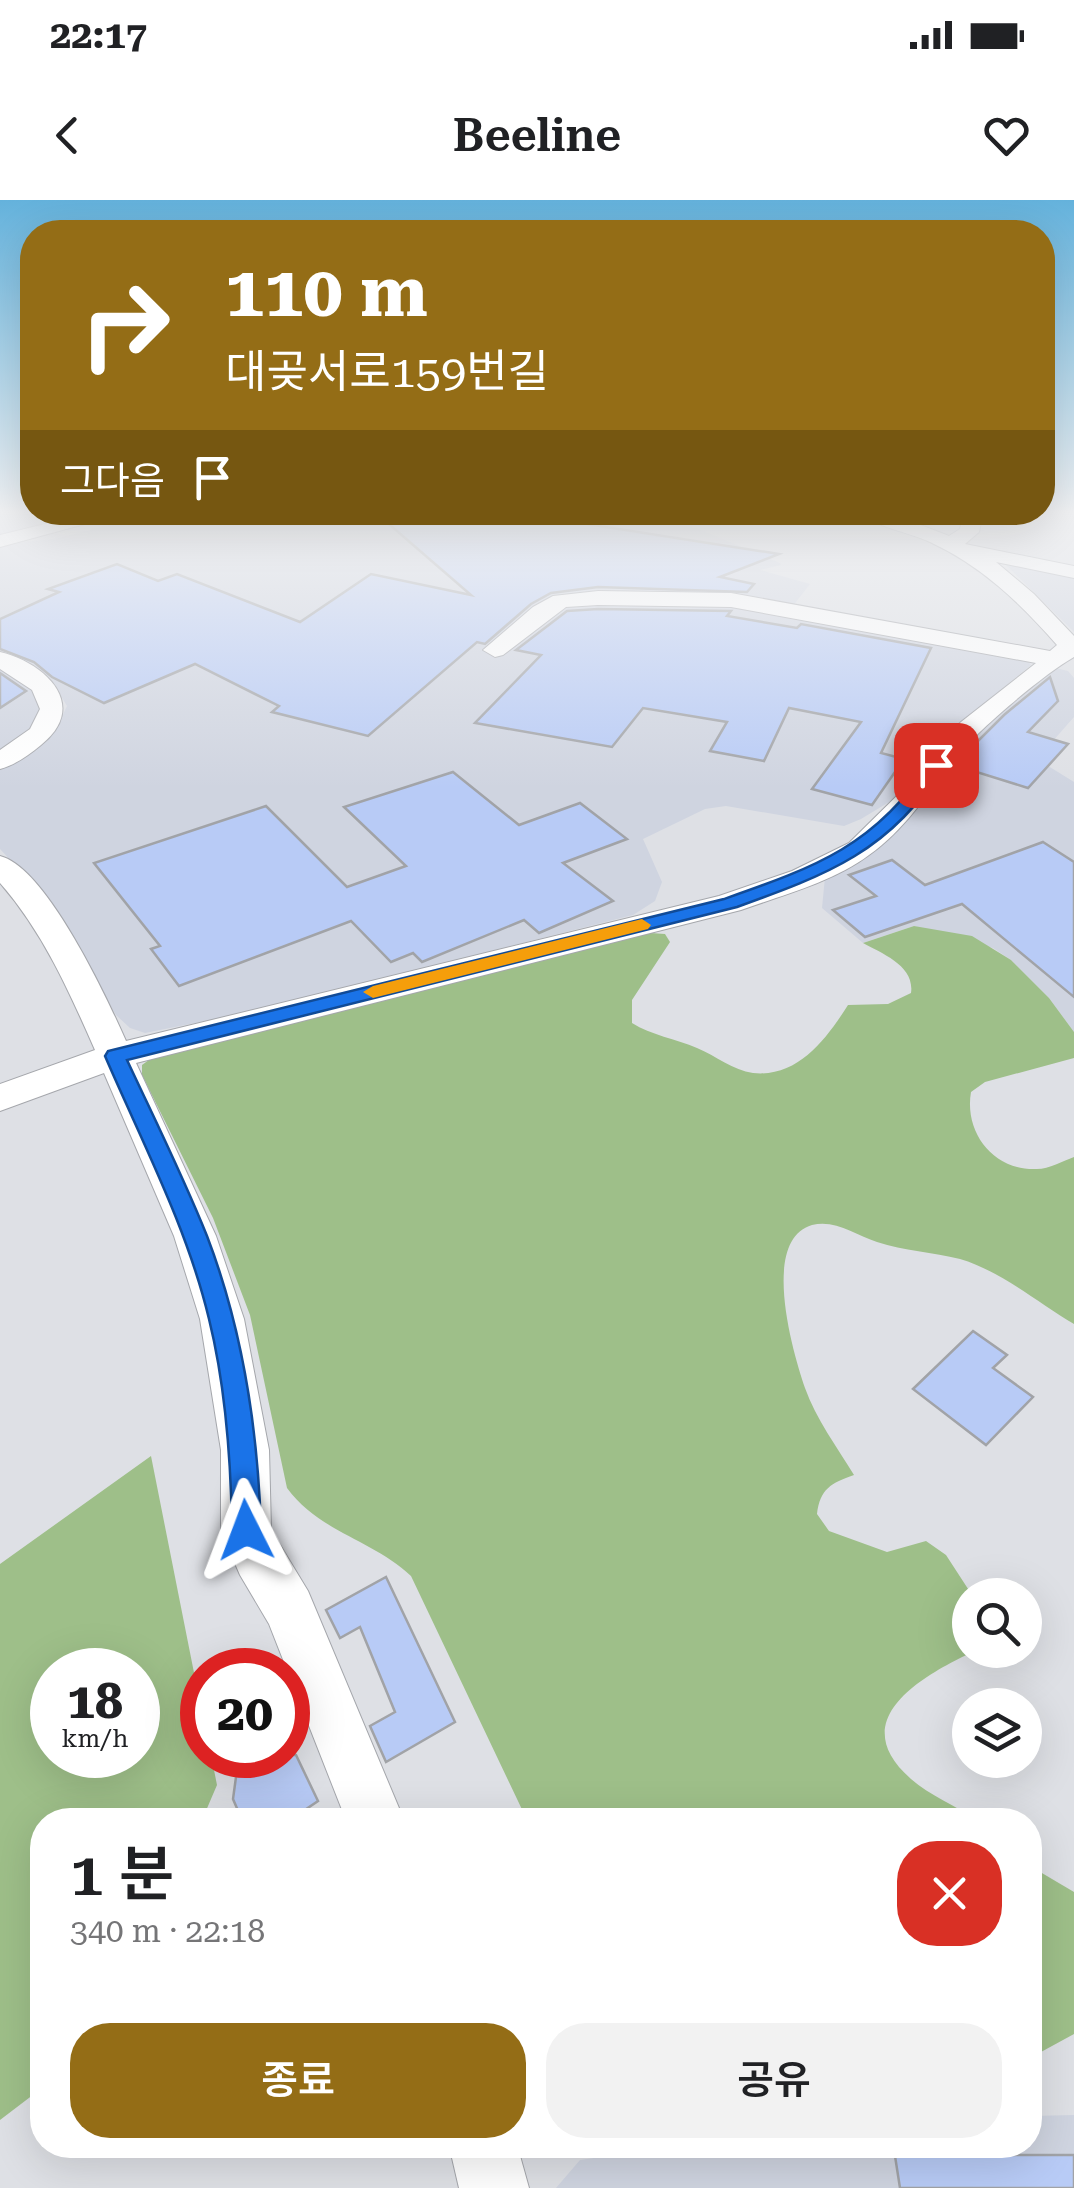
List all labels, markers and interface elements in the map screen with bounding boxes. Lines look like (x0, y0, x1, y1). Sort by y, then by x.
text: 22:17 (50, 13, 147, 57)
icon: back (40, 108, 95, 163)
icon: heart (979, 108, 1034, 163)
text: Beeline (453, 109, 621, 162)
text: 110 m (225, 251, 428, 333)
icon: right (60, 260, 190, 390)
text: 대곶서로159번길 (225, 345, 549, 398)
icon: arrive (185, 450, 240, 505)
text: 그다음 (60, 459, 165, 503)
pin (894, 723, 979, 808)
icon: arrive (909, 738, 964, 793)
position arrow (194, 1478, 298, 1582)
map controls (952, 1578, 1042, 1778)
button: search (952, 1578, 1042, 1668)
speed limit sign: 20 (180, 1648, 310, 1778)
text: 18 (67, 1672, 123, 1730)
button: layers (952, 1688, 1042, 1778)
text: km/h (62, 1724, 128, 1753)
text: 1 분 (70, 1839, 174, 1910)
button: close (897, 1841, 1002, 1946)
text: 340 m · 22:18 (70, 1912, 265, 1950)
button: 종료 (70, 2023, 526, 2138)
button: 공유 (546, 2023, 1002, 2138)

